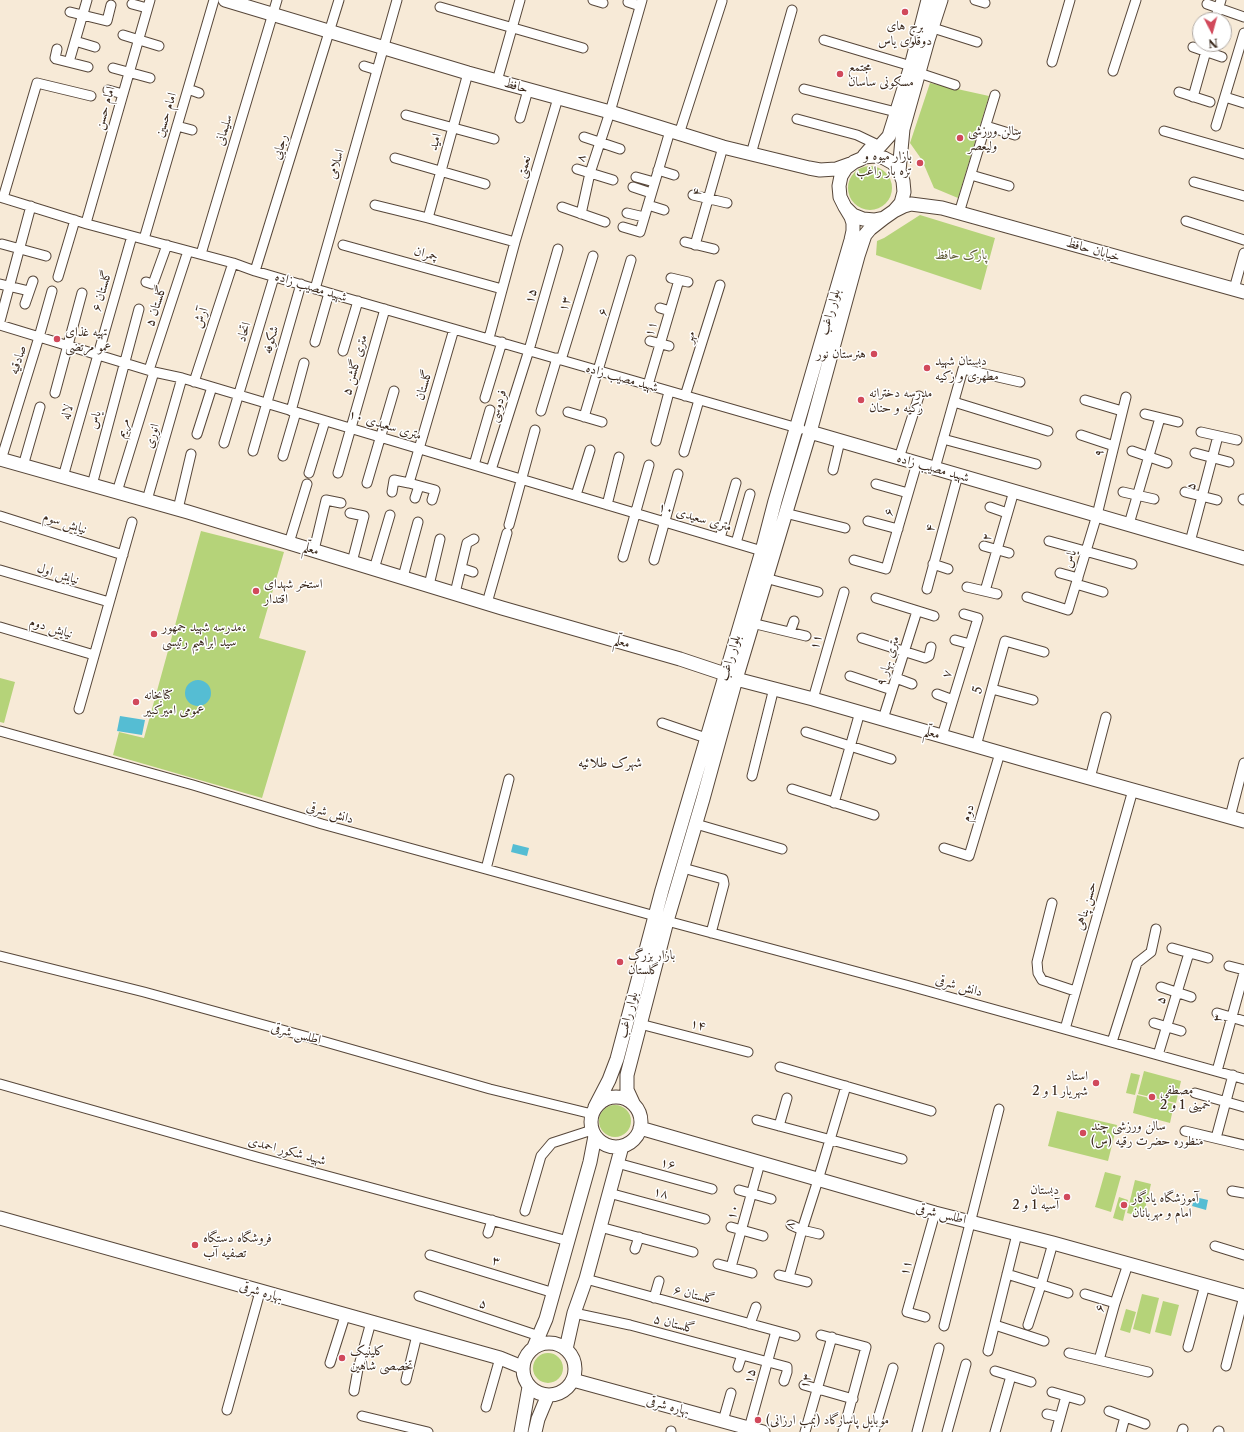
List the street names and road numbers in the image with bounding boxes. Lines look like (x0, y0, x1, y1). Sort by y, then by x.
street label: حافظ (502, 75, 530, 97)
street label: امام حسن (91, 85, 119, 131)
street label: امام حسین (152, 91, 180, 139)
street label: سلیمانی (212, 113, 236, 147)
street label: رجایی (269, 132, 291, 162)
street label: امید (425, 132, 445, 152)
street label: اسلامی (324, 147, 348, 181)
street label: ۸ (572, 152, 590, 164)
street label: نعمتی (513, 154, 535, 180)
street label: ۴ (688, 186, 706, 198)
street label: خیابان حافظ (1064, 235, 1122, 265)
street label: چمران (412, 243, 440, 265)
street label: گلستان ۶ (89, 269, 115, 313)
street label: شهید مصیب زاده (273, 269, 349, 305)
street label: گلستان ۵ (142, 284, 170, 328)
street label: ۱۵ (521, 287, 541, 305)
street label: بلوار راغب (816, 287, 844, 337)
street label: ۱۳ (555, 294, 575, 314)
street label: آرش (190, 306, 212, 330)
street label: ۶ (594, 306, 612, 318)
street label: ۱۱ (641, 319, 661, 339)
street label: اتحاد (234, 320, 254, 344)
street label: شکوفه (260, 324, 282, 356)
street label: مهر (681, 329, 699, 345)
street label: ۵ متری گلشن (339, 333, 371, 397)
street label: صادقیه (6, 343, 30, 377)
street label: شهید مصیب زاده (584, 360, 660, 396)
street label: گلستان (412, 368, 436, 402)
street label: فردوسی (486, 388, 510, 424)
street label: لاله (57, 402, 77, 422)
street label: ۱۰ متری سعیدی (347, 406, 423, 444)
street label: یاس (85, 409, 105, 431)
street label: مریم (113, 416, 133, 440)
street label: انوری (141, 422, 163, 450)
street label: ۹ (1091, 447, 1107, 459)
street label: شهید مصیب زاده (895, 450, 971, 486)
street label: ۵ (1182, 480, 1200, 492)
street label: ۱۰ متری سعیدی (656, 499, 734, 535)
street label: ۶ (880, 506, 898, 518)
street label: نیایش سوم (41, 509, 89, 537)
street label: ۴ (921, 522, 939, 534)
street label: ۲ (978, 531, 996, 543)
street label: معلّم (301, 539, 321, 559)
street label: یاس (1060, 548, 1080, 570)
street label: نیایش اول (35, 560, 81, 588)
street label: نیایش دوم (27, 614, 75, 642)
street label: معلّم (612, 632, 632, 652)
street label: بلوار راغب (716, 633, 744, 683)
street label: ۱۱ (806, 633, 826, 651)
street label: ۹ متری بهار (873, 634, 903, 688)
street label: ۷ (938, 668, 956, 680)
street label: 5 (970, 685, 986, 695)
street label: معلّم (922, 723, 942, 743)
street label: دانش شرقی (305, 799, 355, 827)
street label: دوم (958, 803, 978, 823)
street label: حسن پناهی (1072, 880, 1100, 932)
street label: دانش شرقی (934, 972, 984, 1000)
street label: بلوار راغب (614, 990, 642, 1040)
street label: ۵ (1152, 994, 1170, 1006)
street label: ۳ (1209, 1012, 1227, 1024)
street label: ۱۴ (689, 1015, 707, 1035)
street label: اطلس شرقی (269, 1020, 323, 1048)
street label: شهید شکور احمدی (246, 1133, 328, 1169)
street label: ۱۶ (659, 1154, 677, 1174)
street label: ۱۸ (652, 1183, 670, 1203)
street label: اطلس شرقی (914, 1200, 968, 1228)
street label: ۱۰ (723, 1203, 743, 1221)
street label: ۸ (781, 1219, 799, 1231)
street label: ۳ (490, 1252, 502, 1270)
street label: ۱۱ (896, 1259, 916, 1277)
street label: بهاره شرقی (238, 1278, 284, 1306)
street label: گلستان ۶ (672, 1282, 716, 1308)
street label: ۵ (477, 1295, 489, 1313)
street label: ۶ (1091, 1302, 1109, 1314)
street label: گلستان ۵ (652, 1311, 696, 1337)
street label: ۱۵ (740, 1367, 760, 1385)
street label: ۱۳ (796, 1372, 816, 1390)
street label: بهاره شرقی (645, 1393, 691, 1419)

